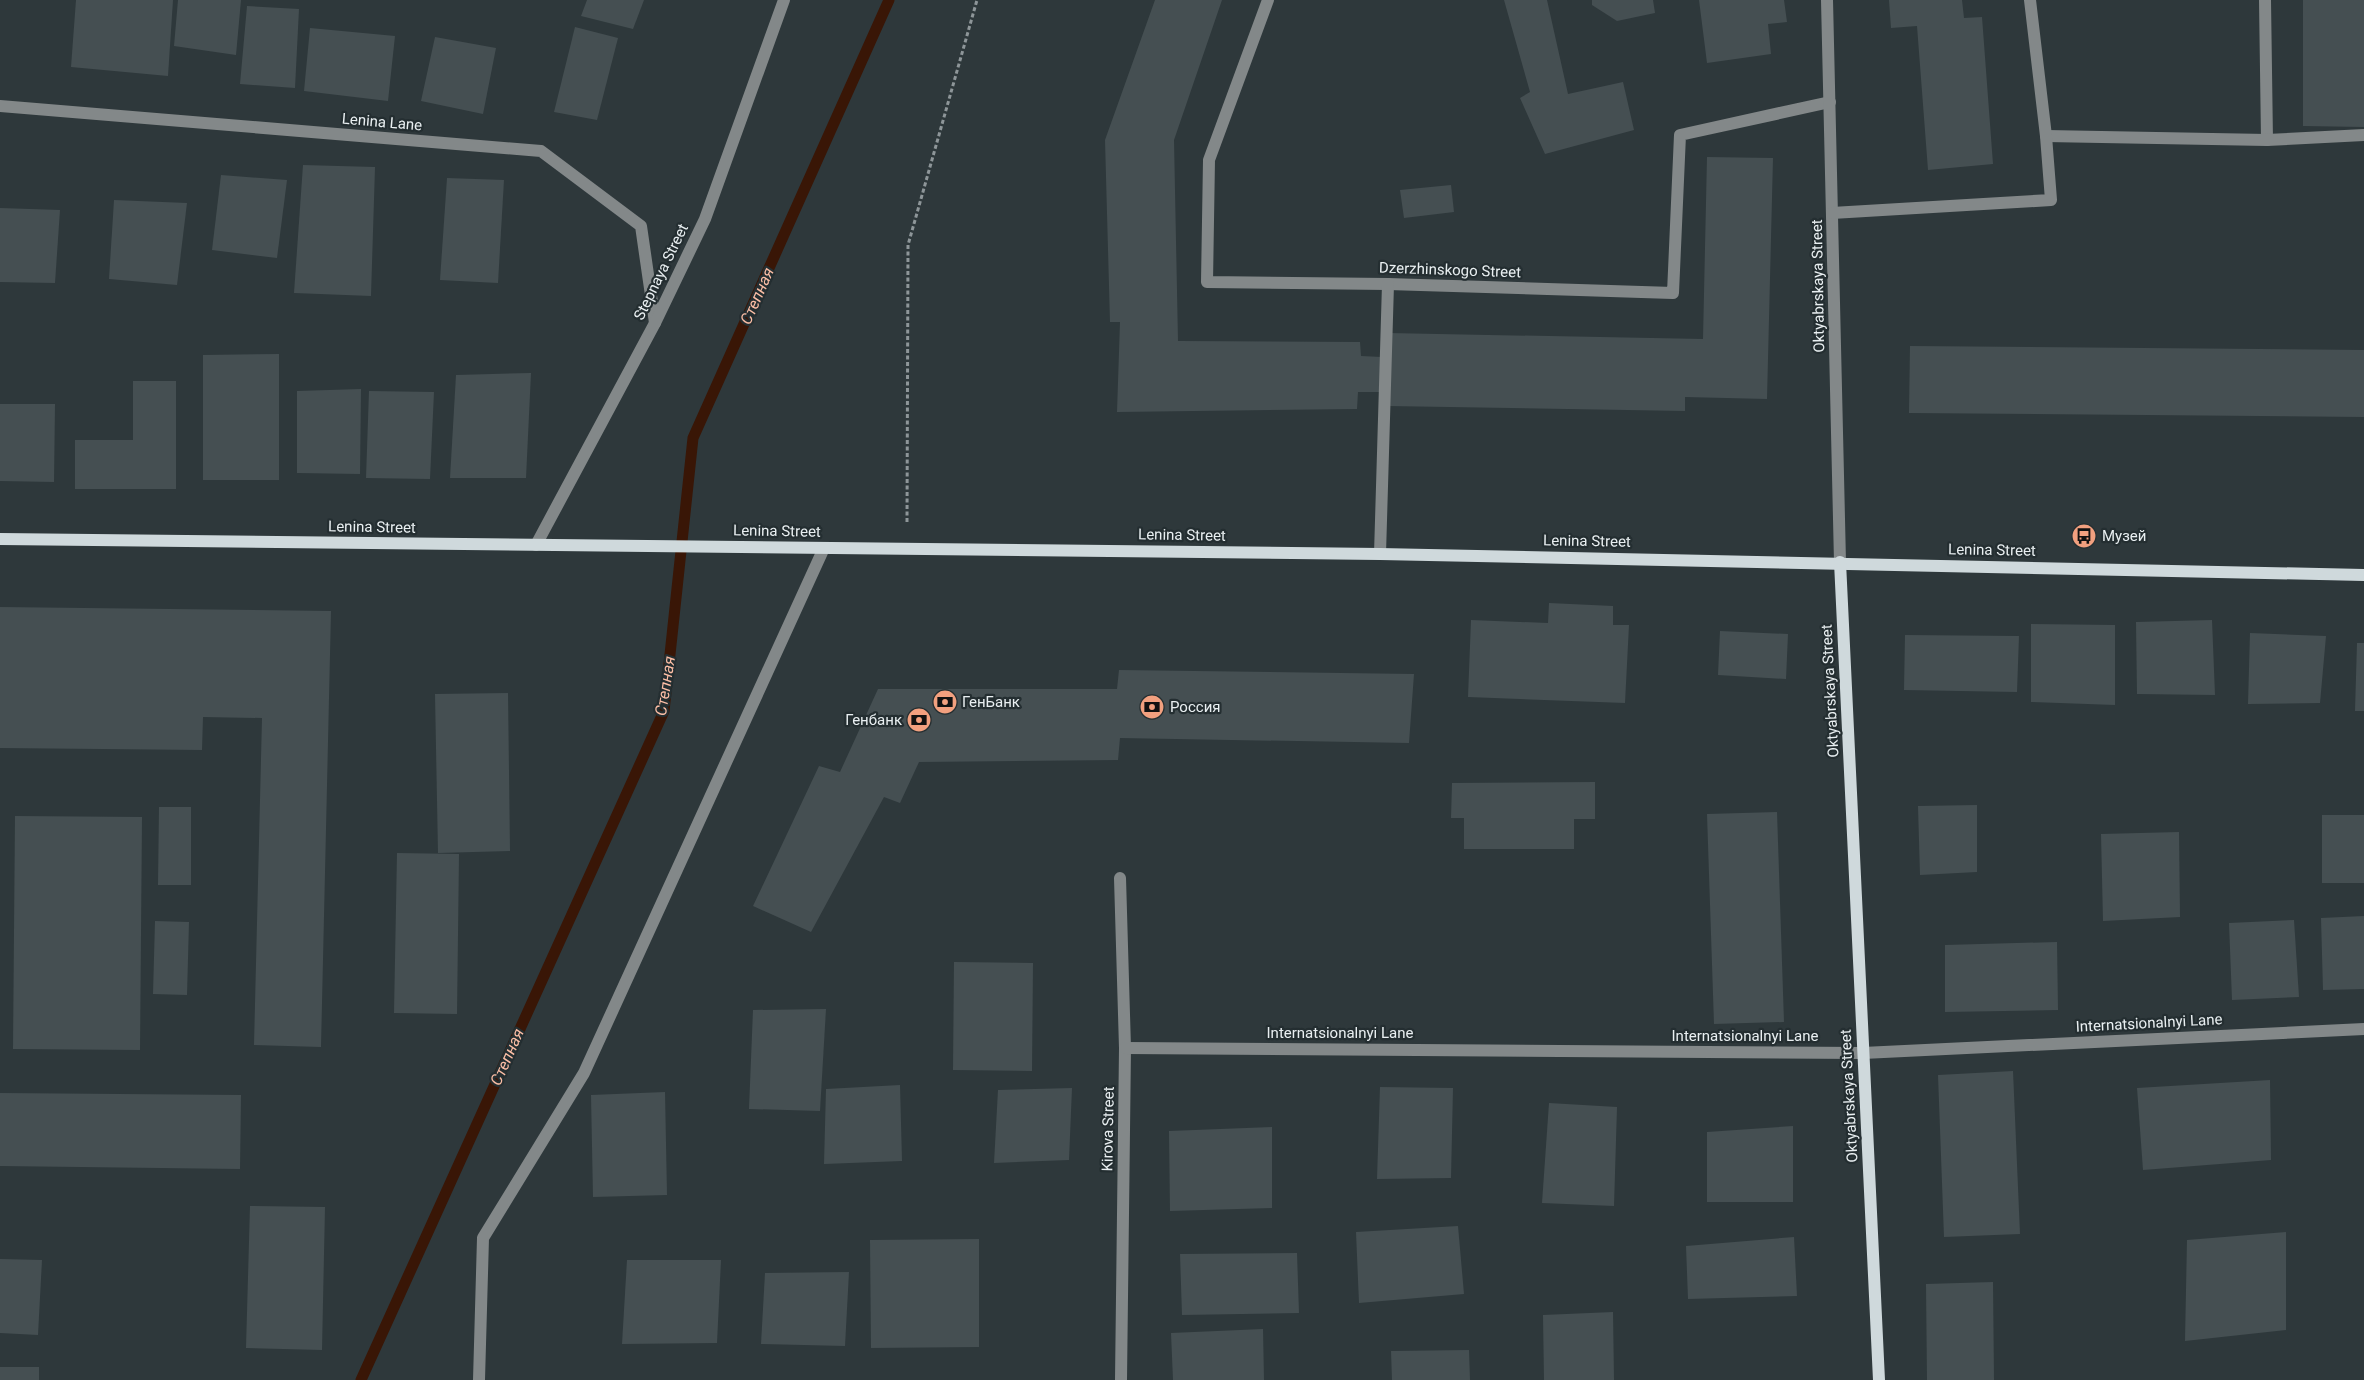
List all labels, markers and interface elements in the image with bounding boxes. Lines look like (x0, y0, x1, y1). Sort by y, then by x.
street label: Lenina Lane (341, 110, 423, 134)
street label: Oktyabrskaya Street (1808, 219, 1828, 353)
street label: Stepnaya Street (630, 221, 692, 323)
street label: Dzerzhinskogo Street (1379, 259, 1521, 281)
water label: Степная (736, 265, 778, 327)
street label: Lenina Street (328, 517, 416, 537)
street label: Lenina Street (733, 521, 821, 541)
bus stop icon: Музей (2071, 523, 2097, 549)
street label: Lenina Street (1138, 525, 1226, 545)
place label: Музей (2102, 527, 2146, 545)
street label: Lenina Street (1543, 531, 1631, 551)
street label: Lenina Street (1948, 540, 2036, 560)
street label: Oktyabrskaya Street (1818, 624, 1842, 758)
water label: Степная (651, 655, 679, 717)
bank icon: ГенБанк (932, 689, 958, 715)
place label: ГенБанк (962, 693, 1020, 711)
bank icon: Россия (1139, 694, 1165, 720)
place label: Россия (1170, 698, 1221, 716)
bank icon: Генбанк (906, 707, 932, 733)
place label: Генбанк (845, 711, 902, 729)
street label: Internatsionalnyi Lane (2075, 1010, 2223, 1036)
street label: Internatsionalnyi Lane (1267, 1024, 1414, 1042)
water label: Степная (486, 1026, 528, 1088)
street label: Internatsionalnyi Lane (1672, 1027, 1819, 1045)
street label: Oktyabrskaya Street (1837, 1029, 1861, 1163)
street label: Kirova Street (1098, 1086, 1118, 1172)

